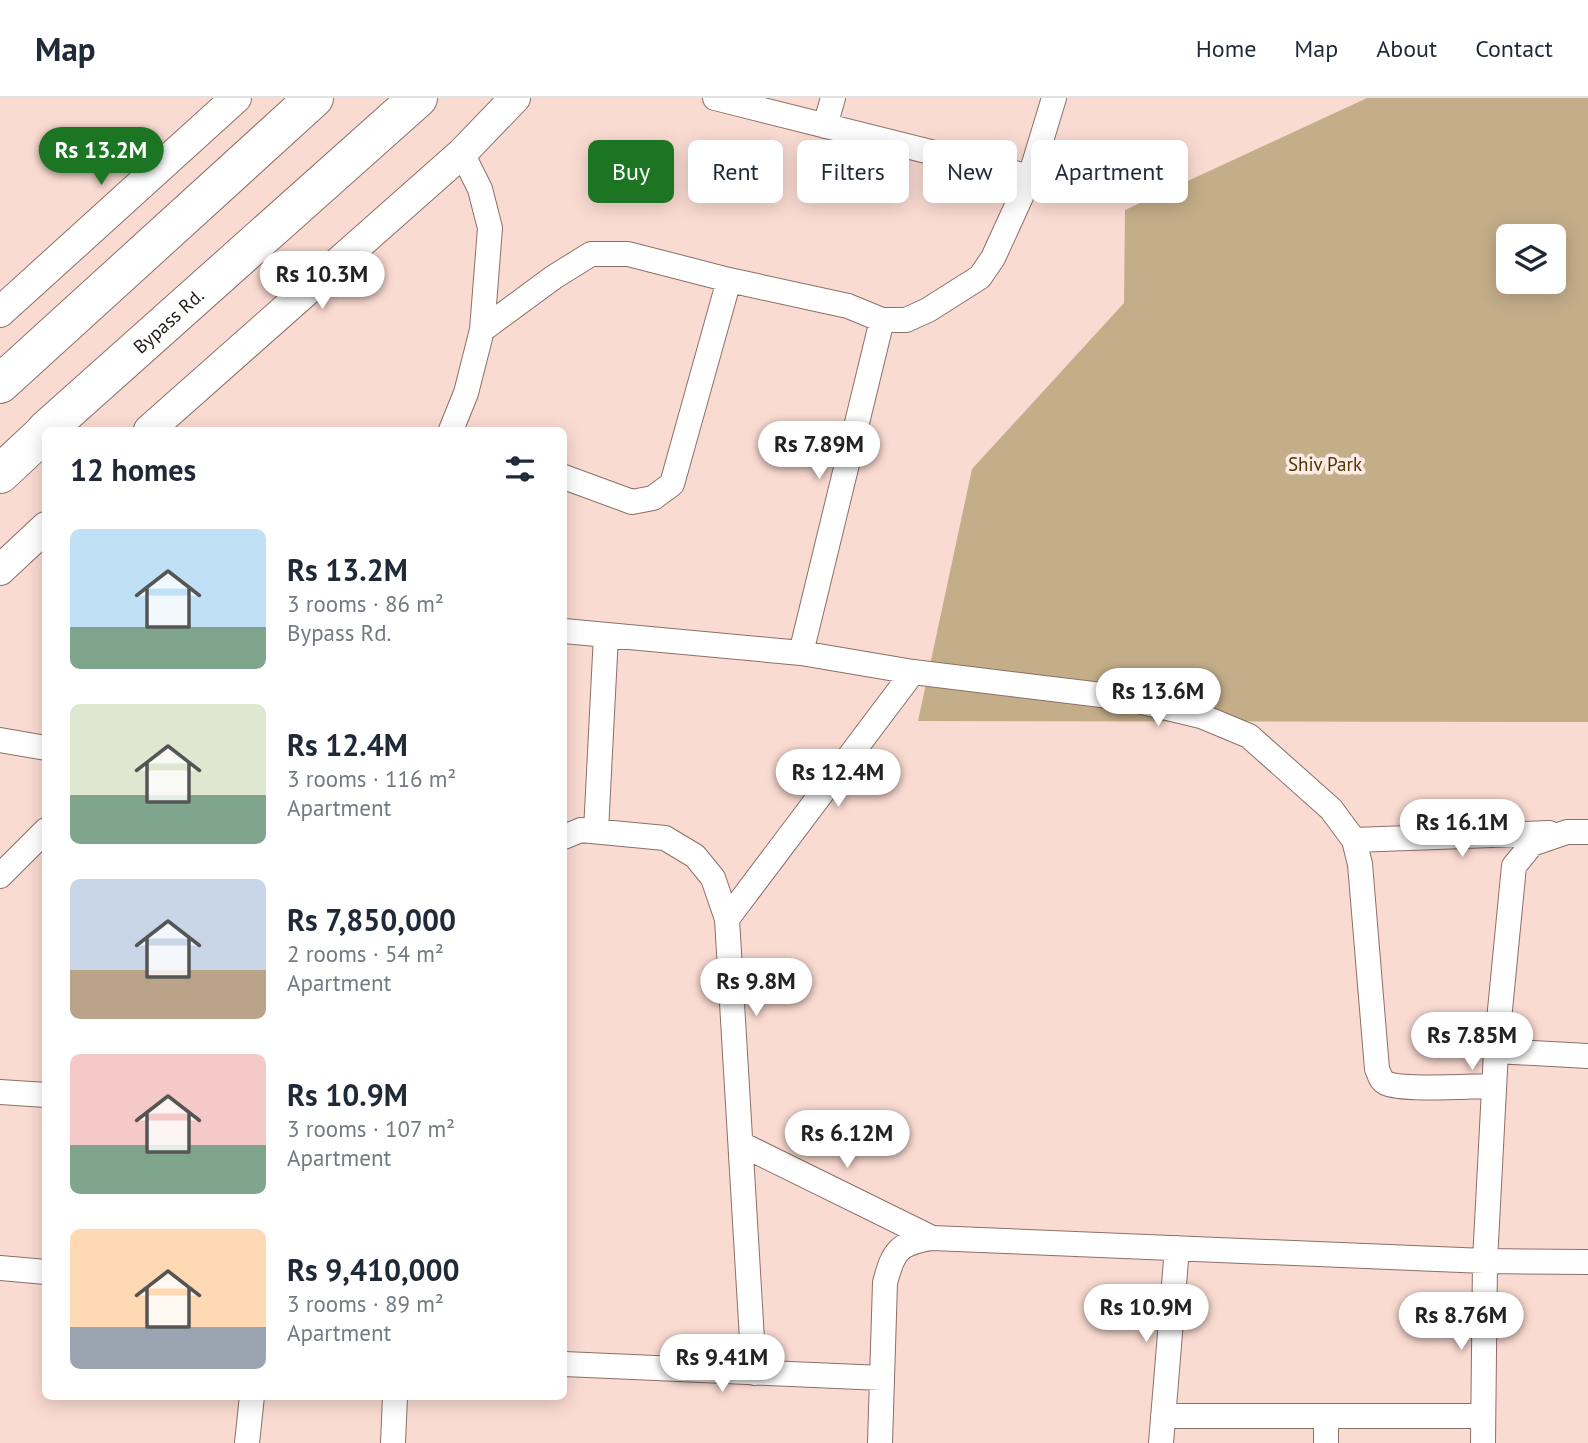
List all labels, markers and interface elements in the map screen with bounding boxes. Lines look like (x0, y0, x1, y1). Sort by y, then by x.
text: Map (35, 27, 96, 70)
text: Home (1196, 33, 1256, 64)
text: Map (1294, 33, 1338, 64)
text: About (1376, 33, 1437, 64)
text: Contact (1475, 33, 1553, 64)
pin: Rs 13.2M (29, 127, 173, 187)
text: Rs 13.2M (55, 135, 147, 164)
chip: Buy (588, 140, 674, 203)
chip: Rent (688, 140, 783, 203)
chip: Filters (797, 140, 909, 203)
chip: New (923, 140, 1017, 203)
chip: Apartment (1031, 140, 1188, 203)
map controls (1496, 224, 1566, 294)
button: layers (1496, 224, 1566, 294)
pin: Rs 10.3M (250, 252, 394, 311)
text: Rs 10.3M (276, 259, 368, 288)
street label: Bypass Rd. (128, 283, 209, 359)
pin: Rs 7.89M (747, 422, 891, 481)
text: Rs 7.89M (774, 429, 864, 458)
text: 12 homes (70, 450, 196, 489)
icon: filters (501, 450, 539, 488)
park label: Shiv Park (1288, 452, 1362, 476)
text: Rs 13.2M (287, 550, 408, 589)
icon: home (126, 557, 210, 641)
text: 3 rooms · 86 m² (287, 589, 444, 618)
text: Bypass Rd. (287, 618, 392, 647)
pin: Rs 13.6M (1086, 668, 1230, 728)
text: Rs 13.6M (1112, 676, 1204, 705)
text: Rs 12.4M (287, 725, 408, 764)
icon: home (126, 732, 210, 816)
pin: Rs 12.4M (766, 750, 910, 809)
text: Rs 12.4M (792, 757, 884, 786)
text: 3 rooms · 116 m² (287, 764, 456, 793)
text: Apartment (287, 793, 391, 822)
pin: Rs 16.1M (1390, 800, 1534, 859)
text: Rs 16.1M (1416, 807, 1508, 836)
text: Rs 7,850,000 (287, 900, 456, 939)
icon: home (126, 907, 210, 991)
text: 2 rooms · 54 m² (287, 939, 444, 968)
pin: Rs 9.8M (691, 958, 821, 1018)
text: Rs 9.8M (716, 966, 796, 995)
text: Apartment (287, 968, 391, 997)
pin: Rs 7.85M (1400, 1012, 1544, 1072)
text: Rs 7.85M (1427, 1020, 1517, 1049)
text: Rs 10.9M (287, 1075, 408, 1114)
icon: home (126, 1082, 210, 1166)
pin: Rs 6.12M (775, 1110, 919, 1170)
text: 3 rooms · 107 m² (287, 1114, 455, 1143)
text: Rs 6.12M (801, 1118, 893, 1147)
text: Apartment (287, 1143, 391, 1172)
text: Rs 9,410,000 (287, 1250, 460, 1289)
icon: home (126, 1257, 210, 1341)
pin: Rs 10.9M (1074, 1284, 1218, 1344)
text: 3 rooms · 89 m² (287, 1289, 444, 1318)
text: Rs 10.9M (1100, 1292, 1192, 1321)
pin: Rs 8.76M (1389, 1292, 1533, 1352)
text: Rs 8.76M (1415, 1300, 1507, 1329)
text: Apartment (287, 1318, 391, 1347)
pin: Rs 9.41M (650, 1334, 794, 1394)
text: Rs 9.41M (676, 1342, 768, 1371)

